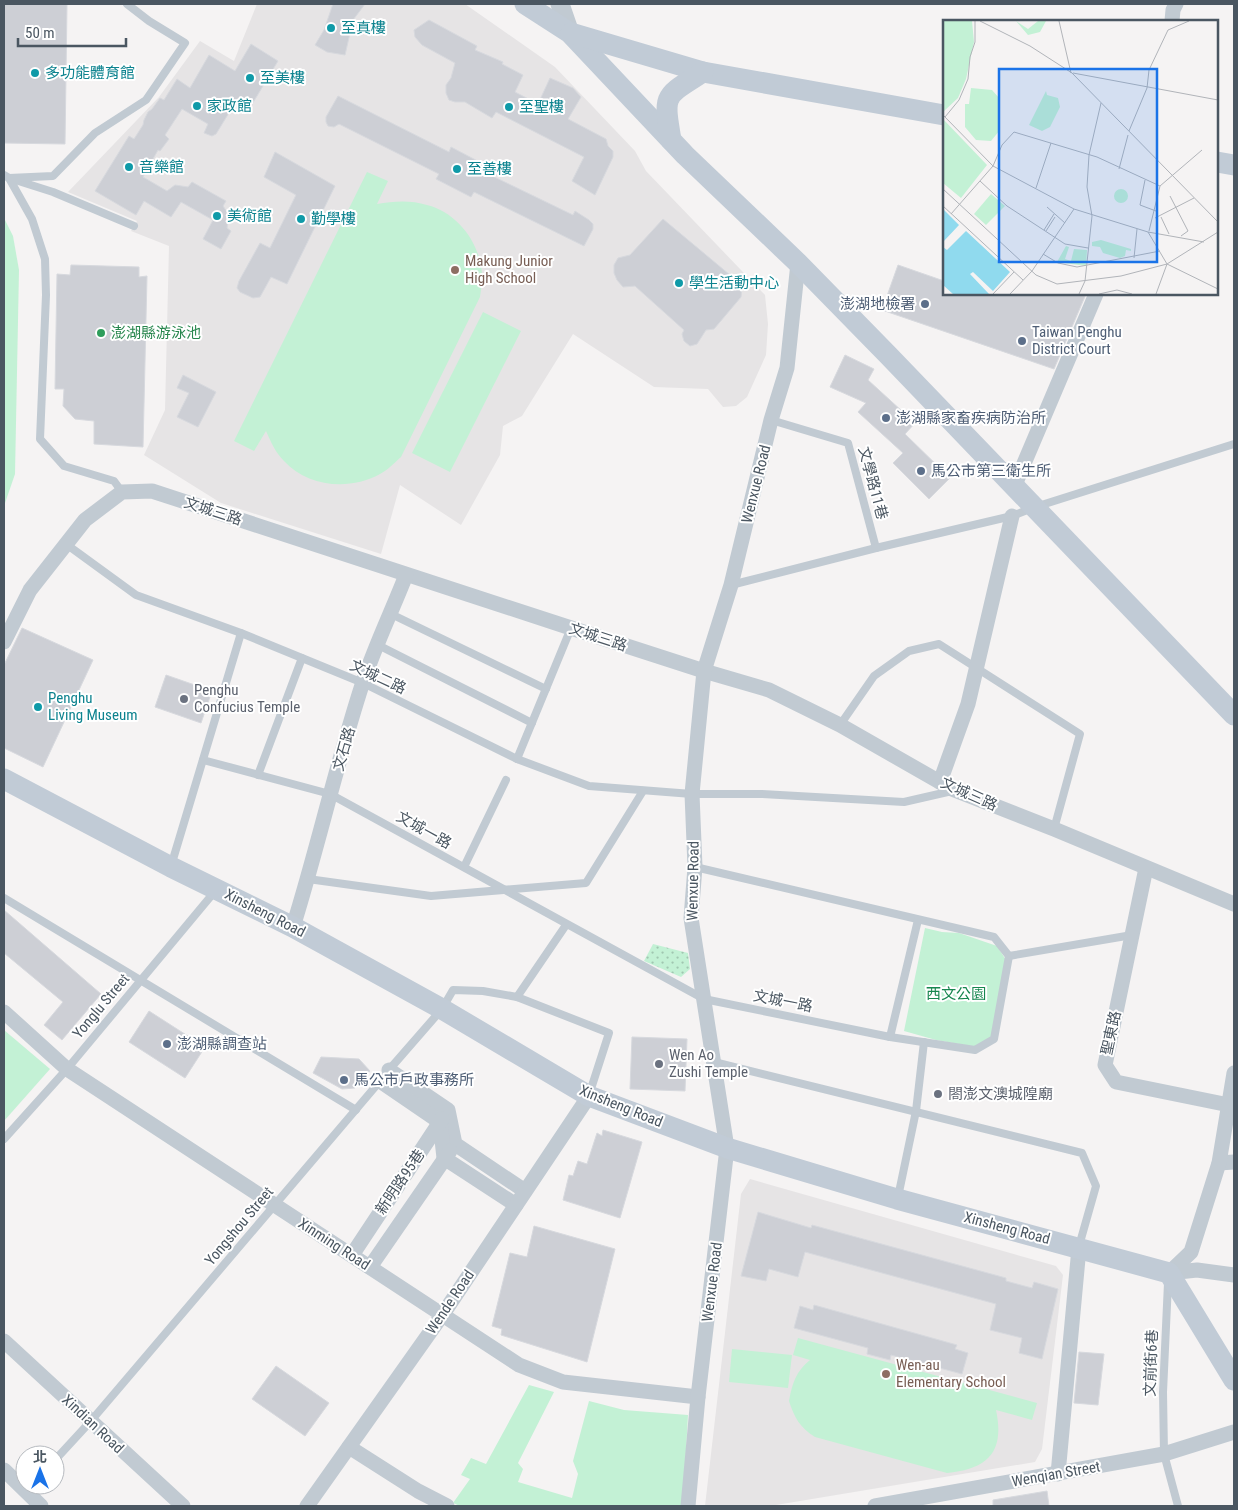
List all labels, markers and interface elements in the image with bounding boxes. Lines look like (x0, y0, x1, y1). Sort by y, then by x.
scale bar (18, 15, 125, 47)
place label: 至真樓 (341, 19, 386, 37)
inset map (943, 20, 1218, 295)
marker: 至真樓 (325, 22, 337, 34)
text: 50 m (25, 24, 55, 42)
place label: 多功能體育館 (45, 64, 135, 82)
marker: 多功能體育館 (29, 67, 41, 79)
place label: 至美樓 (260, 69, 305, 87)
marker: 至美樓 (244, 72, 256, 84)
place label: 家政館 (207, 97, 252, 115)
place label: 至聖樓 (519, 98, 564, 116)
marker: 家政館 (191, 100, 203, 112)
marker: 至聖樓 (503, 101, 515, 113)
place label: 音樂館 (139, 158, 184, 176)
place label: 至善樓 (467, 160, 512, 178)
marker: 音樂館 (123, 161, 135, 173)
marker: 至善樓 (451, 163, 463, 175)
place label: 美術館 (227, 207, 272, 225)
marker: 美術館 (211, 210, 223, 222)
place label: 勤學樓 (311, 210, 356, 228)
marker: 勤學樓 (295, 213, 307, 225)
place label: Makung Junior High School (465, 252, 553, 287)
marker: Makung Junior High School (449, 264, 461, 276)
place label: 學生活動中心 (689, 274, 779, 292)
marker: 學生活動中心 (673, 277, 685, 289)
place label: 澎湖地檢署 (840, 295, 915, 313)
marker: 澎湖地檢署 (919, 298, 931, 310)
place label: Taiwan Penghu District Court (1032, 323, 1122, 358)
place label: 澎湖縣游泳池 (111, 324, 201, 342)
marker: 澎湖縣游泳池 (95, 327, 107, 339)
marker: Taiwan Penghu District Court (1016, 335, 1028, 347)
place label: 澎湖縣家畜疾病防治所 (896, 409, 1046, 427)
marker: 澎湖縣家畜疾病防治所 (880, 412, 892, 424)
street label: Wenxue Road (738, 443, 774, 525)
street label: 文學路11巷 (855, 445, 891, 521)
place label: 馬公市第三衛生所 (931, 462, 1051, 480)
marker: 馬公市第三衛生所 (915, 465, 927, 477)
street label: 文城三路 (182, 493, 244, 529)
street label: 文城三路 (567, 619, 629, 655)
street label: 文城二路 (347, 656, 409, 698)
place label: Penghu Confucius Temple (194, 681, 300, 716)
place label: Penghu Living Museum (48, 689, 138, 724)
marker: Penghu Confucius Temple (178, 693, 190, 705)
marker: Penghu Living Museum (32, 701, 44, 713)
street label: 文石路 (329, 725, 359, 773)
street label: 文城三路 (938, 774, 1000, 814)
street label: 文城一路 (393, 808, 455, 852)
street label: Wenxue Road (683, 841, 703, 921)
street label: Xinsheng Road (222, 885, 308, 941)
street label: Yonglu Street (69, 970, 133, 1042)
park label: 西文公園 (926, 985, 986, 1003)
street label: 文城一路 (752, 986, 814, 1016)
street label: 聖東路 (1098, 1009, 1124, 1057)
place label: 澎湖縣調查站 (177, 1035, 267, 1053)
marker: 澎湖縣調查站 (161, 1038, 173, 1050)
place label: Wen Ao Zushi Temple (669, 1046, 748, 1081)
marker: Wen Ao Zushi Temple (653, 1058, 665, 1070)
place label: 馬公市戶政事務所 (354, 1071, 474, 1089)
marker: 馬公市戶政事務所 (338, 1074, 350, 1086)
street label: Xinsheng Road (577, 1081, 665, 1131)
place label: 閤澎文澳城隍廟 (948, 1085, 1053, 1103)
marker: 閤澎文澳城隍廟 (932, 1088, 944, 1100)
street label: 新明路95巷 (372, 1146, 428, 1218)
street label: Yongshou Street (201, 1183, 277, 1269)
street label: Xinsheng Road (962, 1208, 1052, 1248)
street label: Xinming Road (295, 1214, 373, 1274)
street label: Wenxue Road (698, 1241, 726, 1323)
street label: Wende Road (422, 1266, 478, 1338)
street label: 文前街6巷 (1141, 1329, 1161, 1397)
place label: Wen-au Elementary School (896, 1356, 1006, 1391)
marker: Wen-au Elementary School (880, 1368, 892, 1380)
street label: Xindian Road (58, 1391, 128, 1457)
north arrow (15, 1445, 65, 1495)
text: 北 (33, 1449, 47, 1465)
street label: Wenqian Street (1010, 1457, 1102, 1491)

